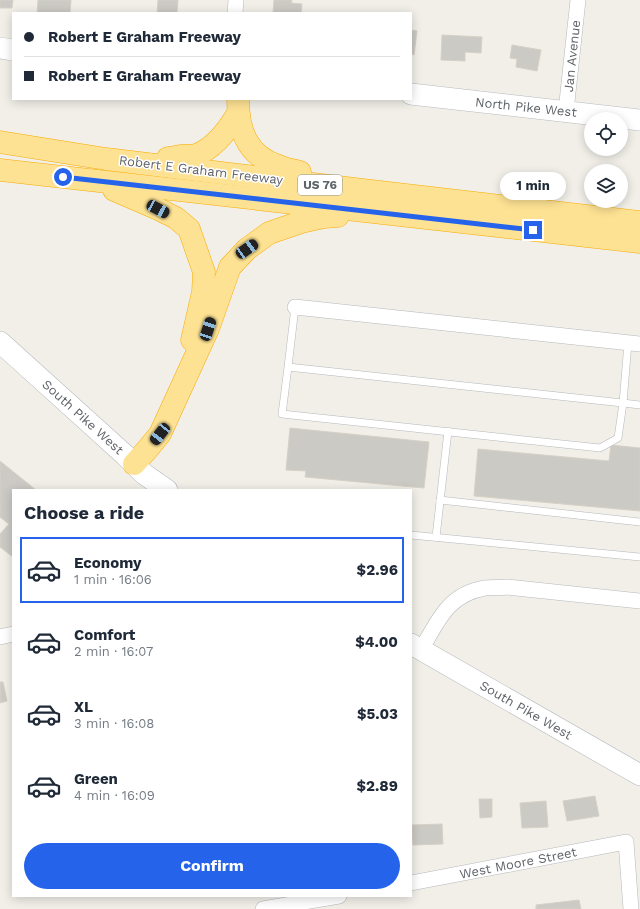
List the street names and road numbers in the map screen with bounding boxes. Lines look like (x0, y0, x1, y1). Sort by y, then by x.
street label: Jan Avenue (561, 19, 583, 93)
street label: North Pike West (474, 94, 578, 120)
street label: Robert E Graham Freeway (118, 152, 284, 188)
road number: US 76 (298, 175, 342, 195)
street label: South Pike West (39, 377, 127, 458)
street label: South Pike West (477, 677, 575, 743)
street label: West Moore Street (458, 844, 578, 882)

